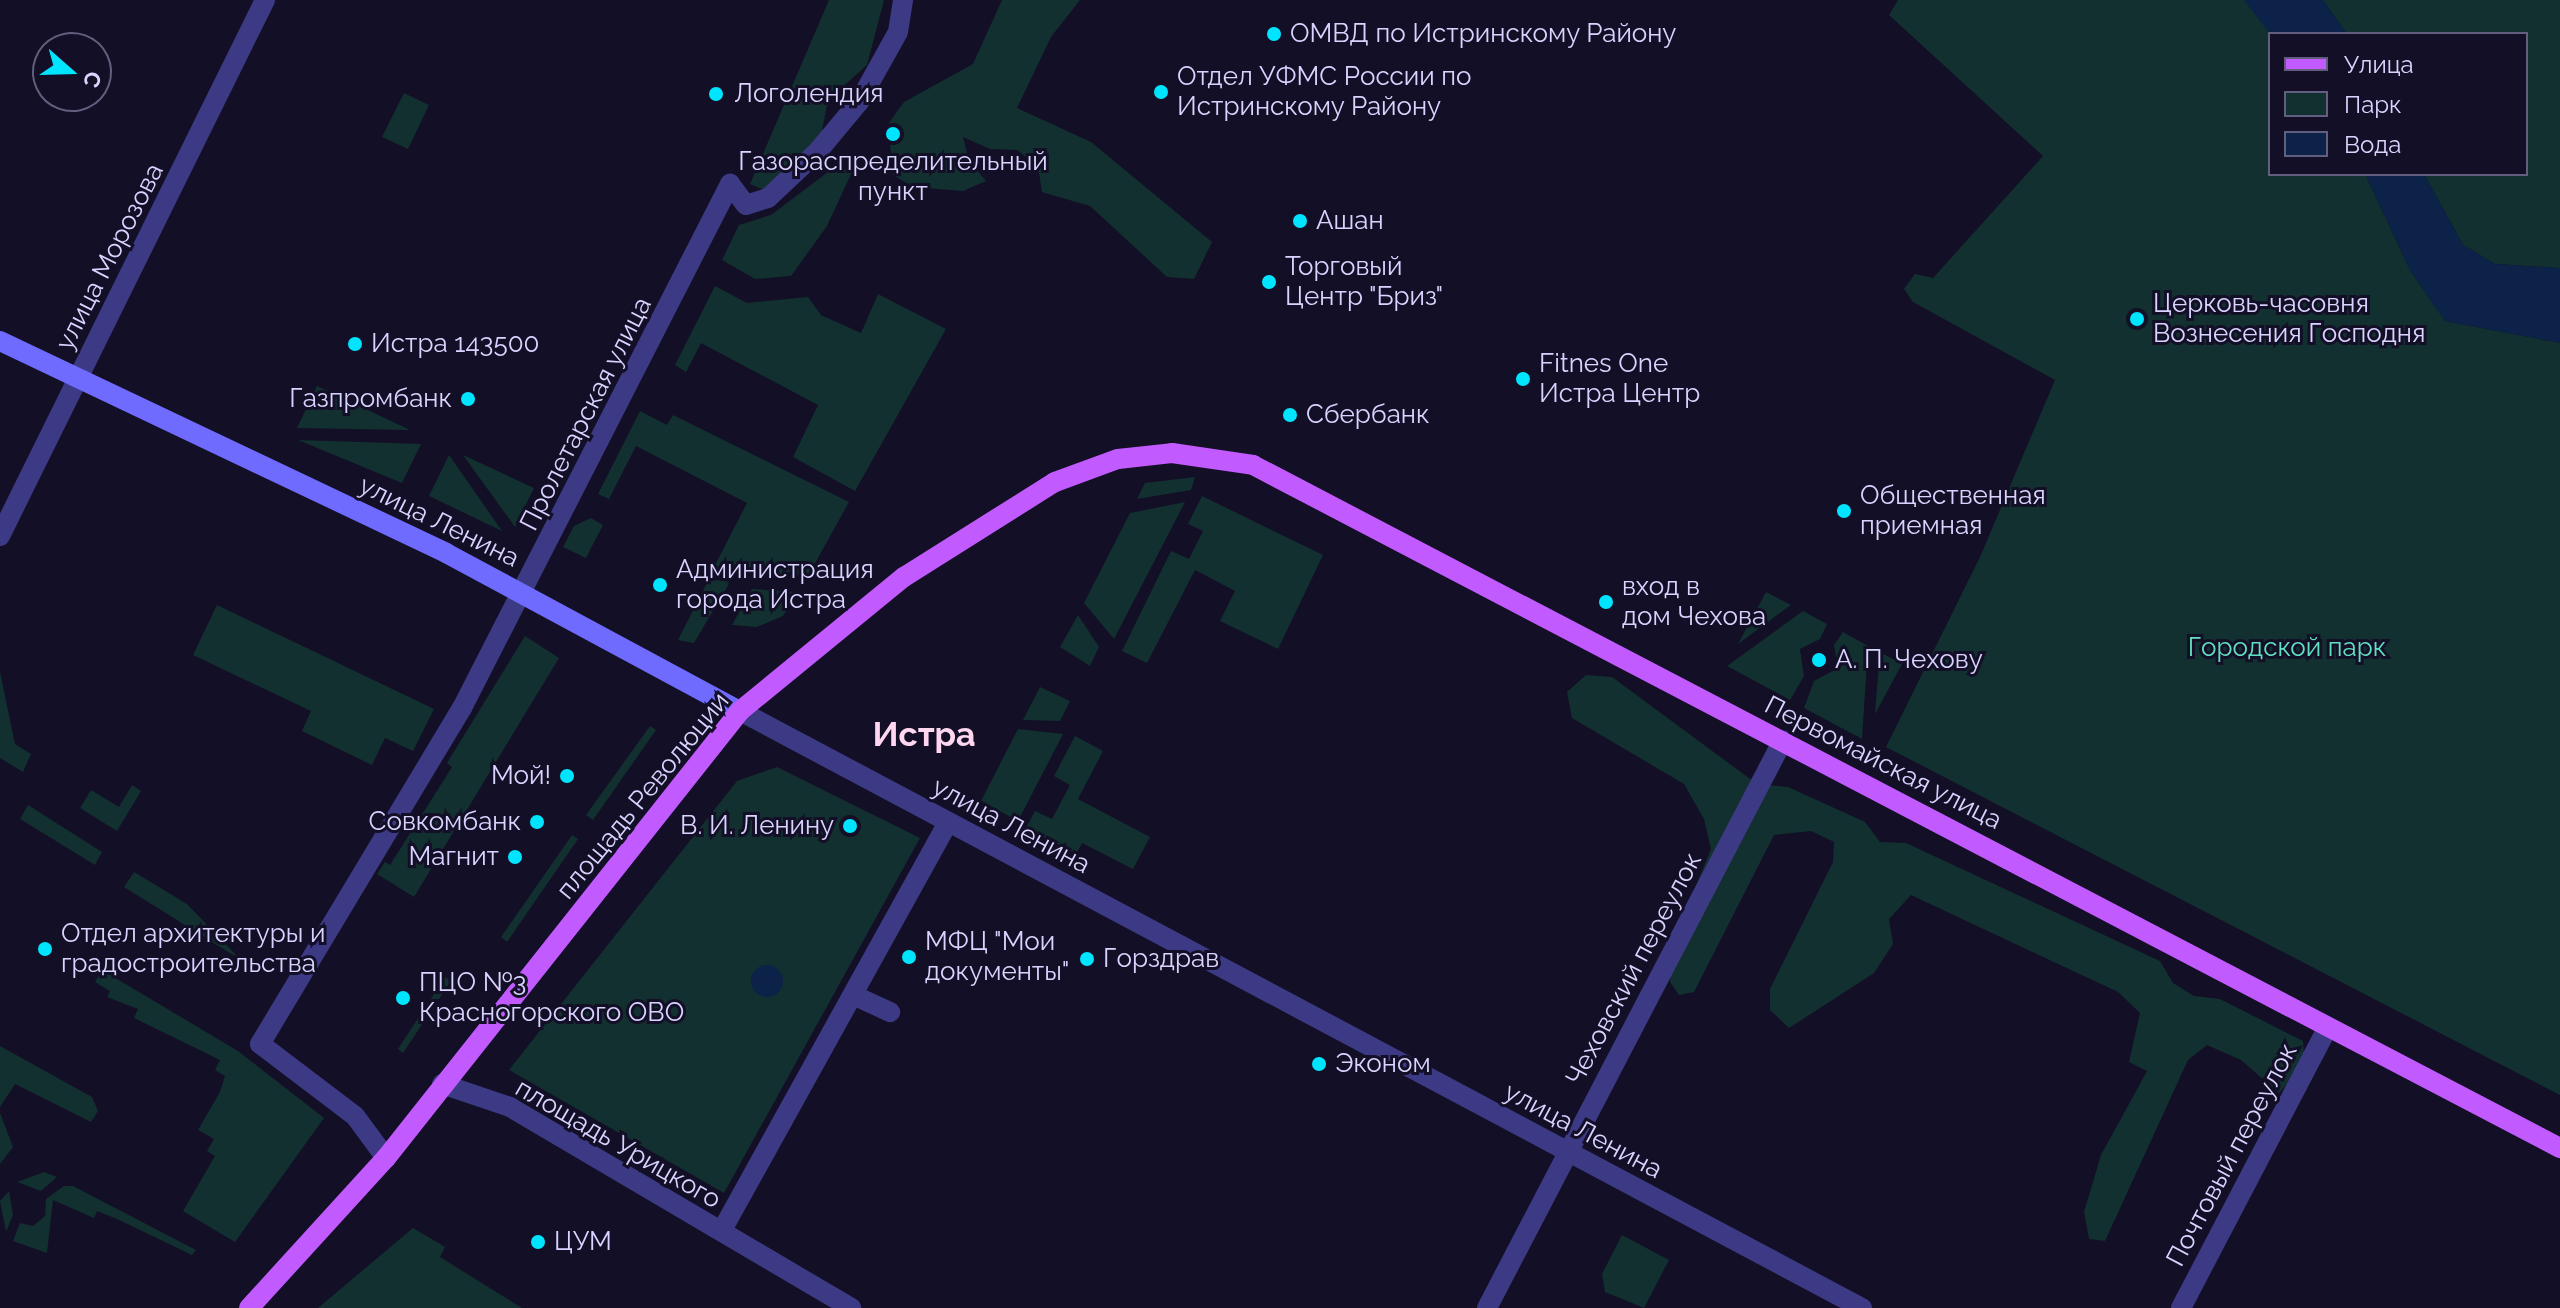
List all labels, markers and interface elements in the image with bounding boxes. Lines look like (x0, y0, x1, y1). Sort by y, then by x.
place label: ОМВД по Истринскому Району (1290, 18, 1677, 50)
marker: ОМВД по Истринскому Району (1265, 25, 1283, 43)
north arrow (32, 32, 112, 112)
legend (2268, 32, 2528, 176)
text: Улица (2344, 50, 2414, 79)
place label: Отдел УФМС России по Истринскому Району (1177, 61, 1472, 122)
text: С (78, 68, 107, 91)
place label: Логолендия (734, 78, 884, 110)
marker: Логолендия (705, 83, 727, 105)
marker: Отдел УФМС России по Истринскому Району (1152, 83, 1170, 101)
text: Парк (2344, 90, 2402, 119)
marker: Газораспределительный пункт (884, 125, 902, 143)
text: Вода (2344, 130, 2401, 159)
place label: Газораспределительный пункт (738, 146, 1048, 208)
street label: улица Морозова (50, 158, 170, 356)
place label: Ашан (1316, 205, 1384, 237)
marker: Ашан (1291, 212, 1309, 230)
place label: Торговый Центр "Бриз" (1285, 251, 1444, 312)
marker: Торговый Центр "Бриз" (1260, 273, 1278, 291)
place label: Церковь-часовня Вознесения Господня (2153, 288, 2425, 350)
street label: Пролетарская улица (513, 292, 659, 536)
marker: Церковь-часовня Вознесения Господня (2128, 310, 2146, 328)
place label: Истра 143500 (371, 328, 539, 360)
marker: Истра 143500 (346, 335, 364, 353)
place label: Fitnes One Истра Центр (1539, 348, 1700, 410)
marker: Fitnes One Истра Центр (1514, 370, 1532, 388)
place label: Газпромбанк (289, 383, 452, 415)
marker: Газпромбанк (459, 390, 477, 408)
place label: Сбербанк (1306, 399, 1430, 431)
marker: Сбербанк (1281, 406, 1299, 424)
street label: улица Ленина (354, 470, 524, 574)
place label: Общественная приемная (1860, 480, 2046, 542)
marker: Общественная приемная (1835, 502, 1853, 520)
place label: Администрация города Истра (676, 554, 874, 616)
place label: вход в дом Чехова (1622, 571, 1766, 632)
marker: Администрация города Истра (651, 576, 669, 594)
marker: вход в дом Чехова (1597, 593, 1615, 611)
park label: Городской парк (2188, 632, 2386, 664)
place label: А. П. Чехову (1835, 644, 1983, 676)
marker: А. П. Чехову (1810, 651, 1828, 669)
street label: площадь Революции (550, 686, 736, 906)
street label: Первомайская улица (1759, 689, 2007, 837)
district label: Истра (872, 715, 976, 755)
place label: Мой! (491, 760, 551, 792)
marker: Мой! (558, 767, 576, 785)
street label: улица Ленина (927, 771, 1095, 881)
place label: Совкомбанк (369, 806, 521, 838)
place label: В. И. Ленину (680, 810, 834, 842)
marker: Совкомбанк (528, 813, 546, 831)
marker: В. И. Ленину (841, 817, 859, 835)
place label: Магнит (409, 841, 499, 873)
street label: Чеховский переулок (1560, 847, 1708, 1091)
marker: Магнит (506, 848, 524, 866)
place label: Отдел архитектуры и градостроительства (61, 918, 326, 980)
place label: МФЦ "Мои документы" (925, 926, 1069, 988)
marker: Отдел архитектуры и градостроительства (36, 940, 54, 958)
place label: Горздрав (1103, 943, 1219, 975)
marker: МФЦ "Мои документы" (900, 948, 918, 966)
marker: Горздрав (1078, 950, 1096, 968)
place label: ПЦО №3 Красногорского ОВО (419, 967, 684, 1028)
marker: ПЦО №3 Красногорского ОВО (394, 989, 412, 1007)
street label: Почтовый переулок (2160, 1038, 2304, 1272)
place label: Эконом (1335, 1048, 1431, 1080)
marker: Эконом (1310, 1055, 1328, 1073)
street label: площадь Урицкого (510, 1073, 726, 1215)
street label: улица Ленина (1499, 1076, 1667, 1186)
place label: ЦУМ (554, 1226, 612, 1258)
marker: ЦУМ (529, 1233, 547, 1251)

